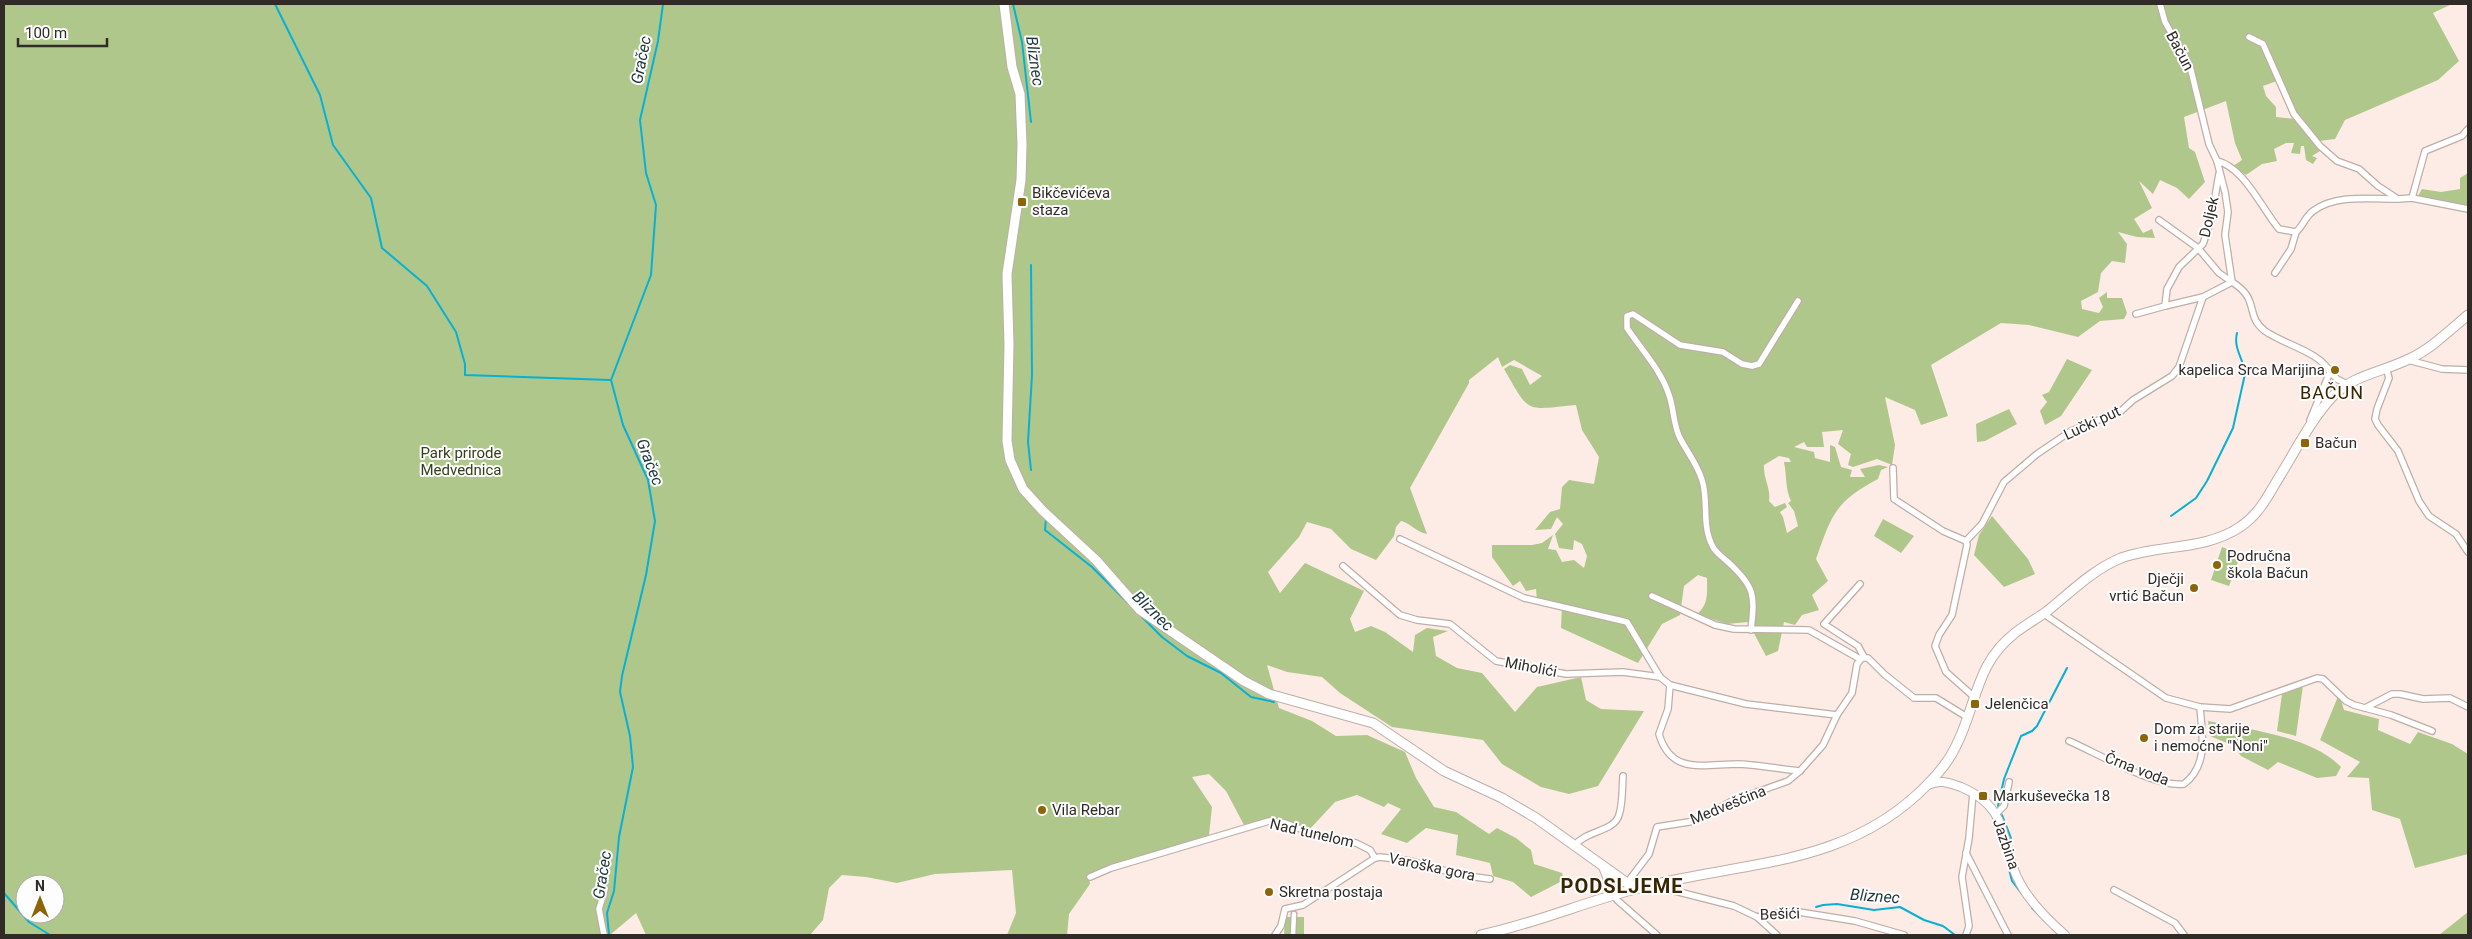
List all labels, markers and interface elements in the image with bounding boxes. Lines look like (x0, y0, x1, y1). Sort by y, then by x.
scale bar (18, 15, 106, 47)
text: 100 m (25, 24, 67, 42)
street label: Bačun (2162, 28, 2198, 74)
water label: Gračec (627, 34, 655, 86)
water label: Bliznec (1022, 35, 1048, 87)
place label: Bikčevićeva staza (1032, 184, 1110, 219)
street label: Doljek (2196, 195, 2222, 239)
marker: Bikčevićeva staza (1016, 196, 1028, 208)
place label: kapelica Srca Marijina (2179, 361, 2325, 379)
marker: kapelica Srca Marijina (2329, 364, 2341, 376)
district label: BAČUN (2300, 382, 2364, 403)
street label: Lučki put (2061, 402, 2123, 444)
place label: Bačun (2315, 434, 2357, 452)
water label: Gračec (632, 436, 668, 488)
marker: Bačun (2299, 437, 2311, 449)
park label: Park prirode Medvednica (420, 444, 502, 479)
place label: Područna škola Bačun (2227, 547, 2308, 582)
marker: Područna škola Bačun (2211, 559, 2223, 571)
place label: Dječji vrtić Bačun (2109, 570, 2184, 605)
marker: Dječji vrtić Bačun (2188, 582, 2200, 594)
water label: Bliznec (1128, 587, 1178, 635)
street label: Miholići (1504, 653, 1558, 681)
place label: Jelenčica (1985, 695, 2049, 713)
marker: Jelenčica (1969, 698, 1981, 710)
place label: Dom za starije i nemoćne "Noni" (2154, 720, 2268, 755)
marker: Dom za starije i nemoćne "Noni" (2138, 732, 2150, 744)
street label: Črna voda (2102, 749, 2172, 789)
street label: Medveščina (1687, 782, 1769, 828)
place label: Markuševečka 18 (1993, 787, 2110, 805)
marker: Markuševečka 18 (1977, 790, 1989, 802)
place label: Vila Rebar (1052, 801, 1120, 819)
marker: Vila Rebar (1036, 804, 1048, 816)
street label: Nad tunelom (1268, 815, 1356, 851)
street label: Jazbina (1989, 816, 2023, 872)
street label: Varoška gora (1387, 849, 1477, 885)
water label: Gračec (589, 850, 615, 900)
north arrow (15, 874, 65, 924)
district label: PODSLJEME (1561, 874, 1684, 898)
text: N (35, 878, 45, 894)
place label: Skretna postaja (1279, 883, 1383, 901)
water label: Bliznec (1849, 885, 1901, 907)
marker: Skretna postaja (1263, 886, 1275, 898)
street label: Bešići (1760, 904, 1800, 924)

